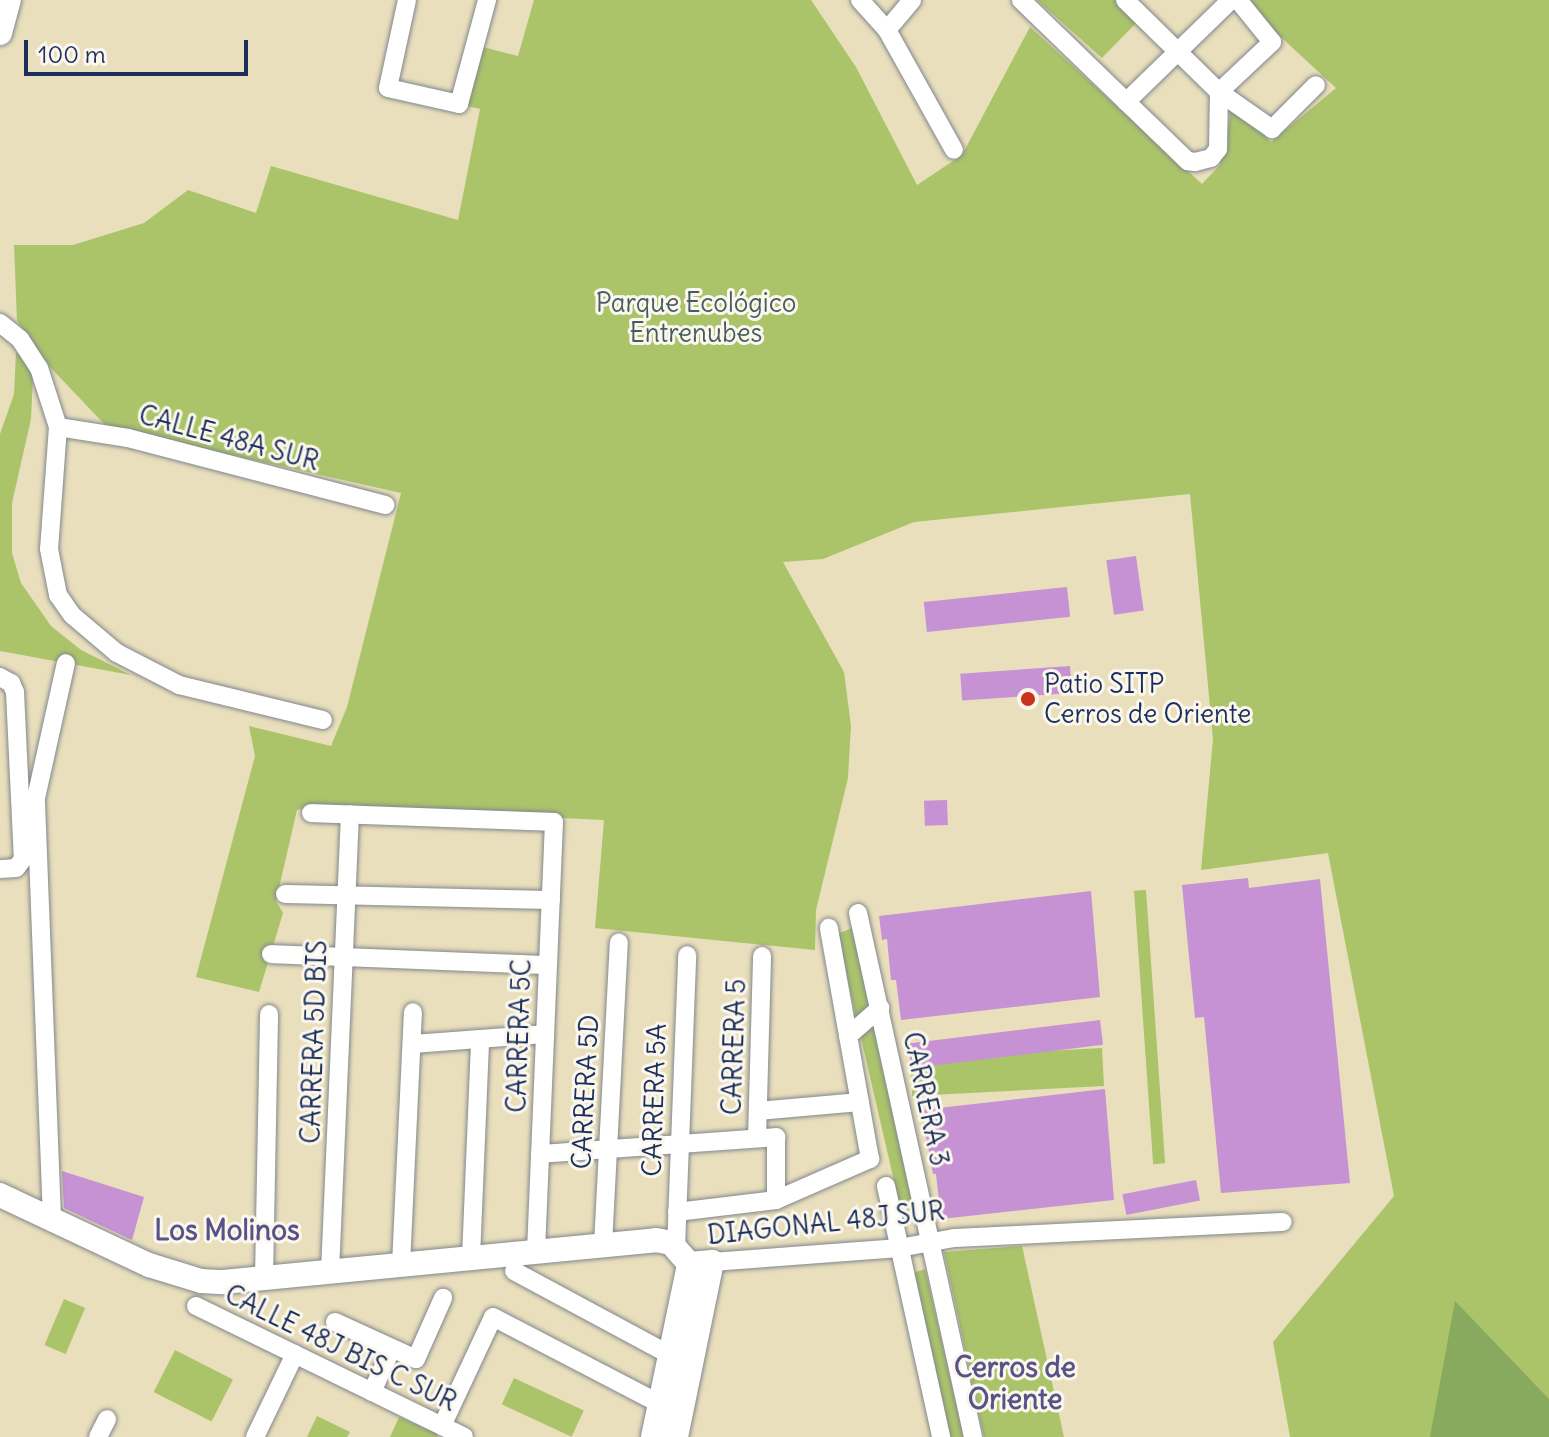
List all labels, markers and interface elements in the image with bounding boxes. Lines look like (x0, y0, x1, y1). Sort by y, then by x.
scale bar (28, 24, 252, 74)
text: 100 m (38, 39, 106, 69)
park label: Parque Ecológico Entrenubes (596, 287, 796, 348)
street label: CALLE 48A SUR (136, 399, 322, 477)
place label: Patio SITP Cerros de Oriente (1044, 668, 1251, 730)
marker: Patio SITP Cerros de Oriente (1019, 690, 1037, 708)
street label: CARRERA 5D BIS (295, 940, 333, 1144)
street label: CARRERA 5C (501, 959, 537, 1113)
street label: CARRERA 5 (716, 978, 752, 1116)
street label: CARRERA 5D (565, 1014, 605, 1170)
street label: CARRERA 5A (636, 1023, 672, 1177)
street label: CARRERA 3 (897, 1029, 955, 1169)
street label: DIAGONAL 48J SUR (706, 1195, 946, 1251)
district label: Los Molinos (154, 1213, 300, 1247)
street label: CALLE 48J BIS C SUR (220, 1278, 462, 1418)
district label: Cerros de Oriente (954, 1350, 1076, 1416)

